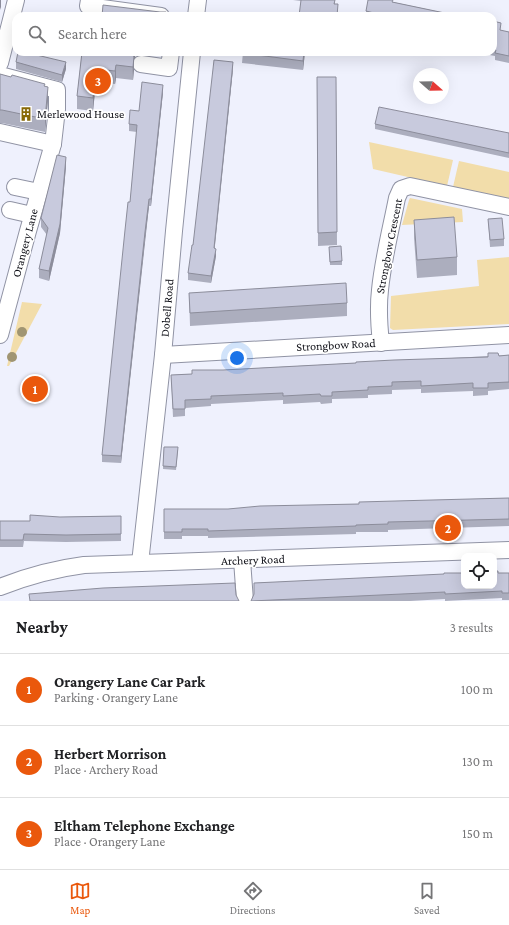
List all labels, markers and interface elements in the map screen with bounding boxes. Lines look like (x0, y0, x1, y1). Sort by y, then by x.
search box (12, 12, 497, 56)
icon: search (26, 23, 48, 45)
text: Search here (58, 26, 127, 42)
pin: 3 (85, 66, 111, 96)
north arrow (413, 68, 449, 104)
building icon: Merlewood House (18, 106, 34, 122)
place label: Merlewood House (37, 107, 124, 121)
street label: Strongbow Crescent (373, 196, 405, 295)
street label: Orangery Lane (9, 207, 41, 279)
street label: Dobell Road (157, 278, 177, 338)
street label: Strongbow Road (296, 336, 377, 354)
your location (227, 348, 247, 368)
pin: 1 (22, 374, 48, 404)
pin: 2 (435, 513, 461, 543)
street label: Archery Road (221, 552, 286, 568)
map controls (461, 553, 497, 589)
button: locate (461, 553, 497, 589)
text: Nearby (16, 618, 68, 637)
text: 3 results (450, 620, 493, 635)
text: Orangery Lane Car Park (54, 674, 205, 690)
text: 1 (27, 682, 31, 697)
text: 100 m (461, 682, 493, 697)
text: Parking · Orangery Lane (54, 690, 178, 705)
text: Herbert Morrison (54, 746, 166, 762)
text: 2 (26, 754, 32, 769)
text: 130 m (462, 754, 493, 769)
text: Place · Archery Road (54, 762, 158, 777)
text: Eltham Telephone Exchange (54, 818, 235, 834)
text: 3 (26, 826, 32, 841)
text: 150 m (462, 826, 493, 841)
text: Place · Orangery Lane (54, 834, 165, 849)
tab: Map (69, 880, 91, 916)
tab: Directions (230, 880, 275, 916)
tab: Saved (414, 880, 440, 916)

